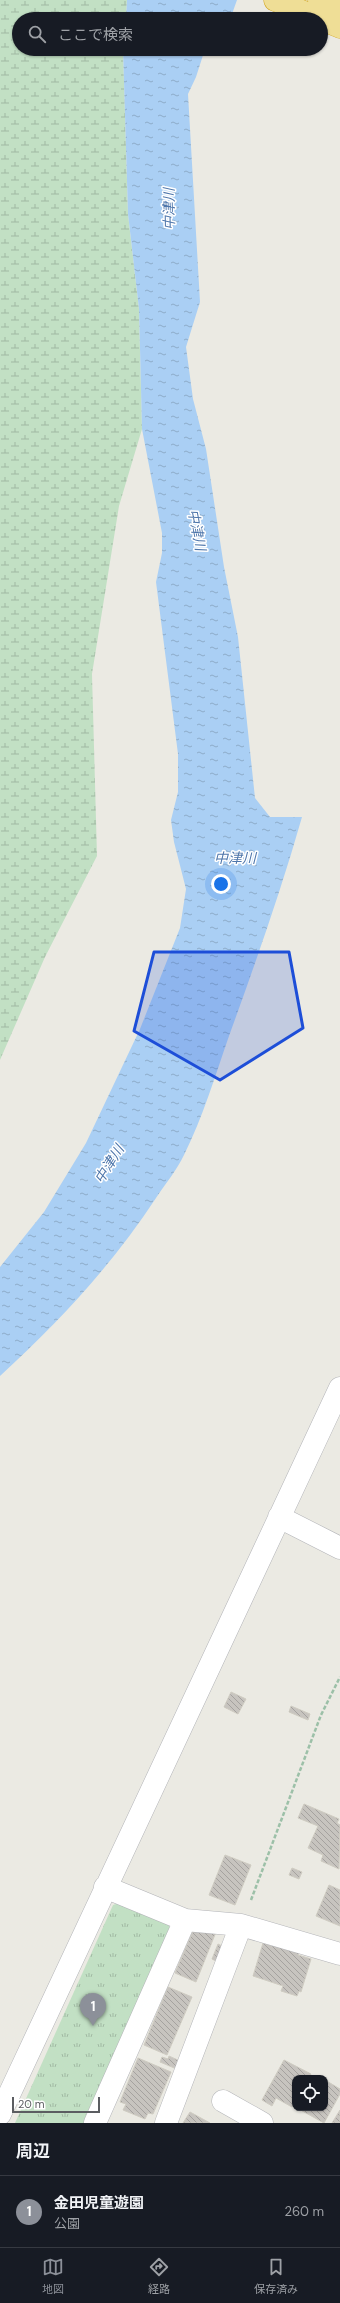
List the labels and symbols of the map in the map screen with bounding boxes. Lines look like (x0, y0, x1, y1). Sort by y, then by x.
water label: 中津川 (160, 186, 178, 230)
water label: 中津川 (184, 508, 210, 554)
water label: 中津川 (214, 849, 258, 867)
your location (211, 874, 231, 894)
water label: 中津川 (90, 1140, 129, 1187)
pin: 1 (80, 1993, 106, 2026)
scale bar (12, 2095, 100, 2114)

